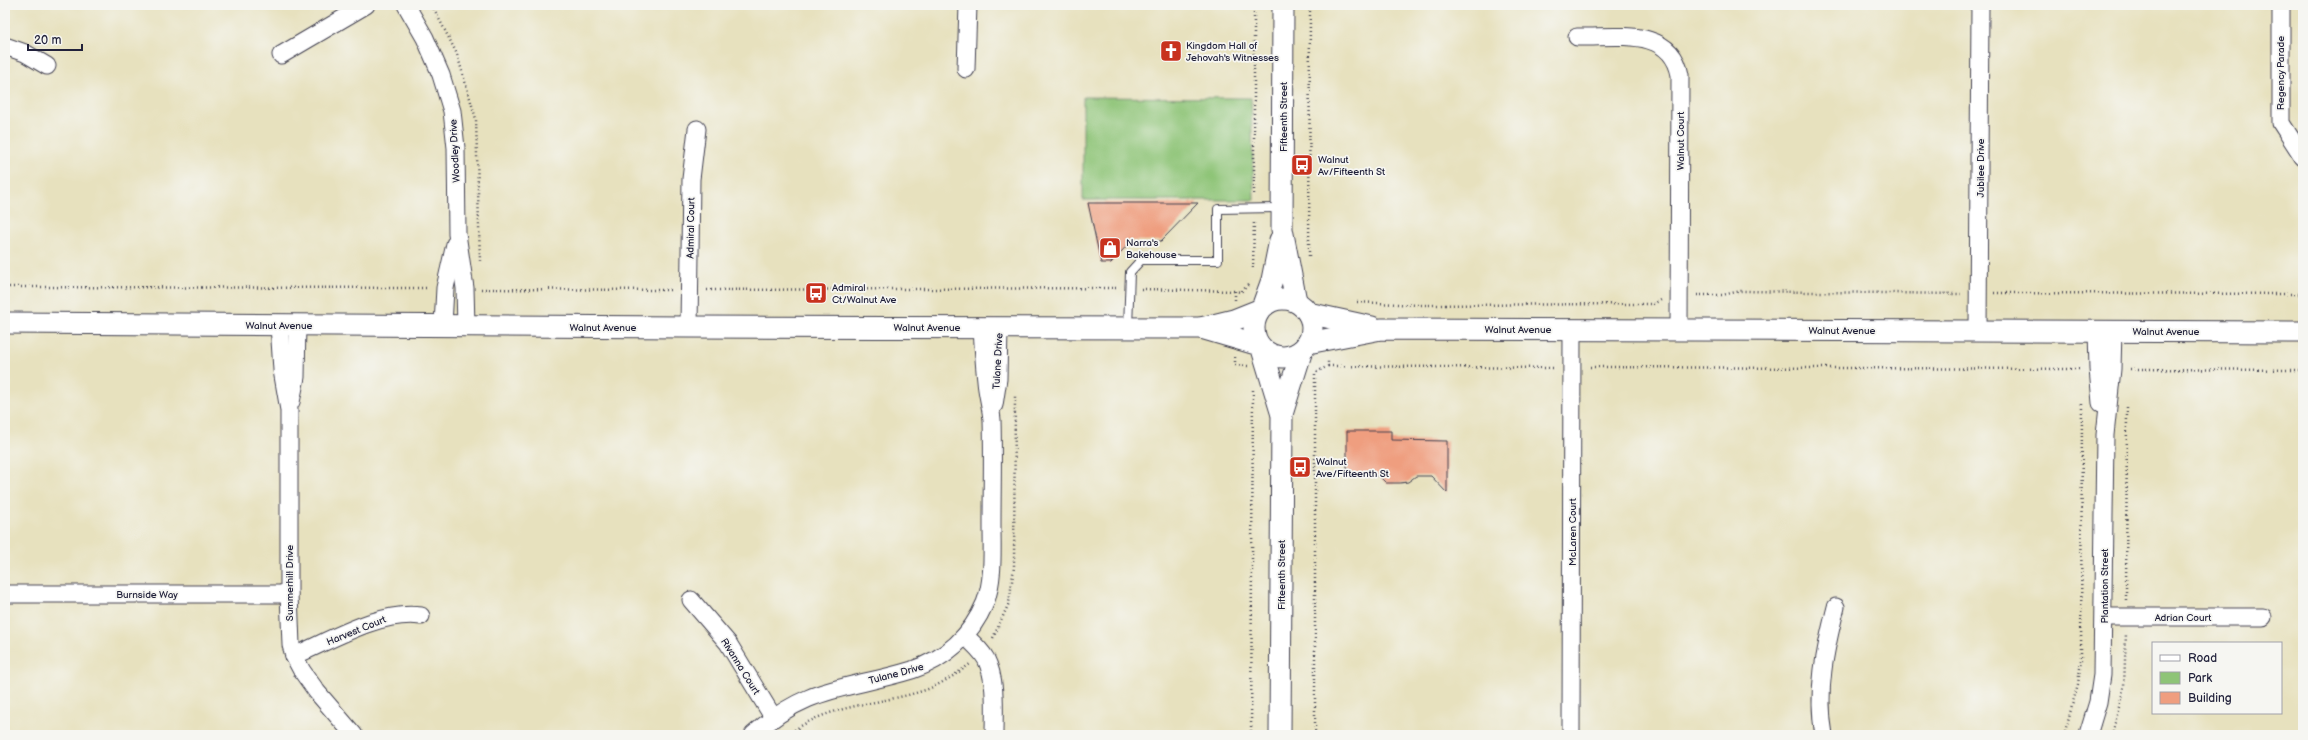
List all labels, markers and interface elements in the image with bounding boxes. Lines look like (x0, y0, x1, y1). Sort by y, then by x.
scale bar (28, 26, 82, 52)
text: 20 m (34, 33, 61, 48)
street label: Regency Parade (2275, 36, 2287, 110)
church icon: Kingdom Hall of Jehovah's Witnesses (1158, 38, 1184, 64)
place label: Kingdom Hall of Jehovah's Witnesses (1186, 40, 1279, 64)
street label: Fifteenth Street (1278, 82, 1290, 152)
street label: Walnut Court (1675, 112, 1687, 170)
street label: Woodley Drive (447, 119, 463, 183)
street label: Jubilee Drive (1975, 138, 1987, 197)
bus stop icon: Walnut Av/Fifteenth St (1289, 152, 1315, 178)
place label: Walnut Av/Fifteenth St (1318, 154, 1385, 178)
street label: Admiral Court (684, 197, 698, 259)
shop icon: Narra's Bakehouse (1097, 235, 1123, 261)
place label: Narra's Bakehouse (1126, 237, 1177, 261)
bus stop icon: Admiral Ct/Walnut Ave (803, 280, 829, 306)
place label: Admiral Ct/Walnut Ave (832, 282, 897, 306)
street label: Walnut Avenue (246, 320, 313, 332)
street label: Walnut Avenue (570, 322, 637, 334)
street label: Walnut Avenue (894, 322, 961, 334)
street label: Walnut Avenue (1485, 324, 1552, 336)
street label: Walnut Avenue (1809, 325, 1876, 337)
street label: Walnut Avenue (2133, 326, 2200, 338)
street label: Tulane Drive (991, 332, 1005, 390)
bus stop icon: Walnut Ave/Fifteenth St (1287, 454, 1313, 480)
place label: Walnut Ave/Fifteenth St (1316, 456, 1389, 480)
street label: McLaren Court (1567, 498, 1579, 566)
street label: Fifteenth Street (1276, 540, 1288, 610)
street label: Summerhill Drive (284, 545, 296, 621)
street label: Plantation Street (2099, 549, 2111, 623)
street label: Burnside Way (116, 589, 178, 601)
street label: Adrian Court (2155, 612, 2211, 624)
street label: Harvest Court (325, 614, 388, 648)
street label: Rivanna Court (718, 636, 762, 697)
legend (2152, 642, 2282, 714)
text: Road (2188, 651, 2217, 666)
street label: Tulane Drive (867, 661, 925, 687)
text: Park (2188, 671, 2212, 686)
text: Building (2188, 691, 2232, 706)

